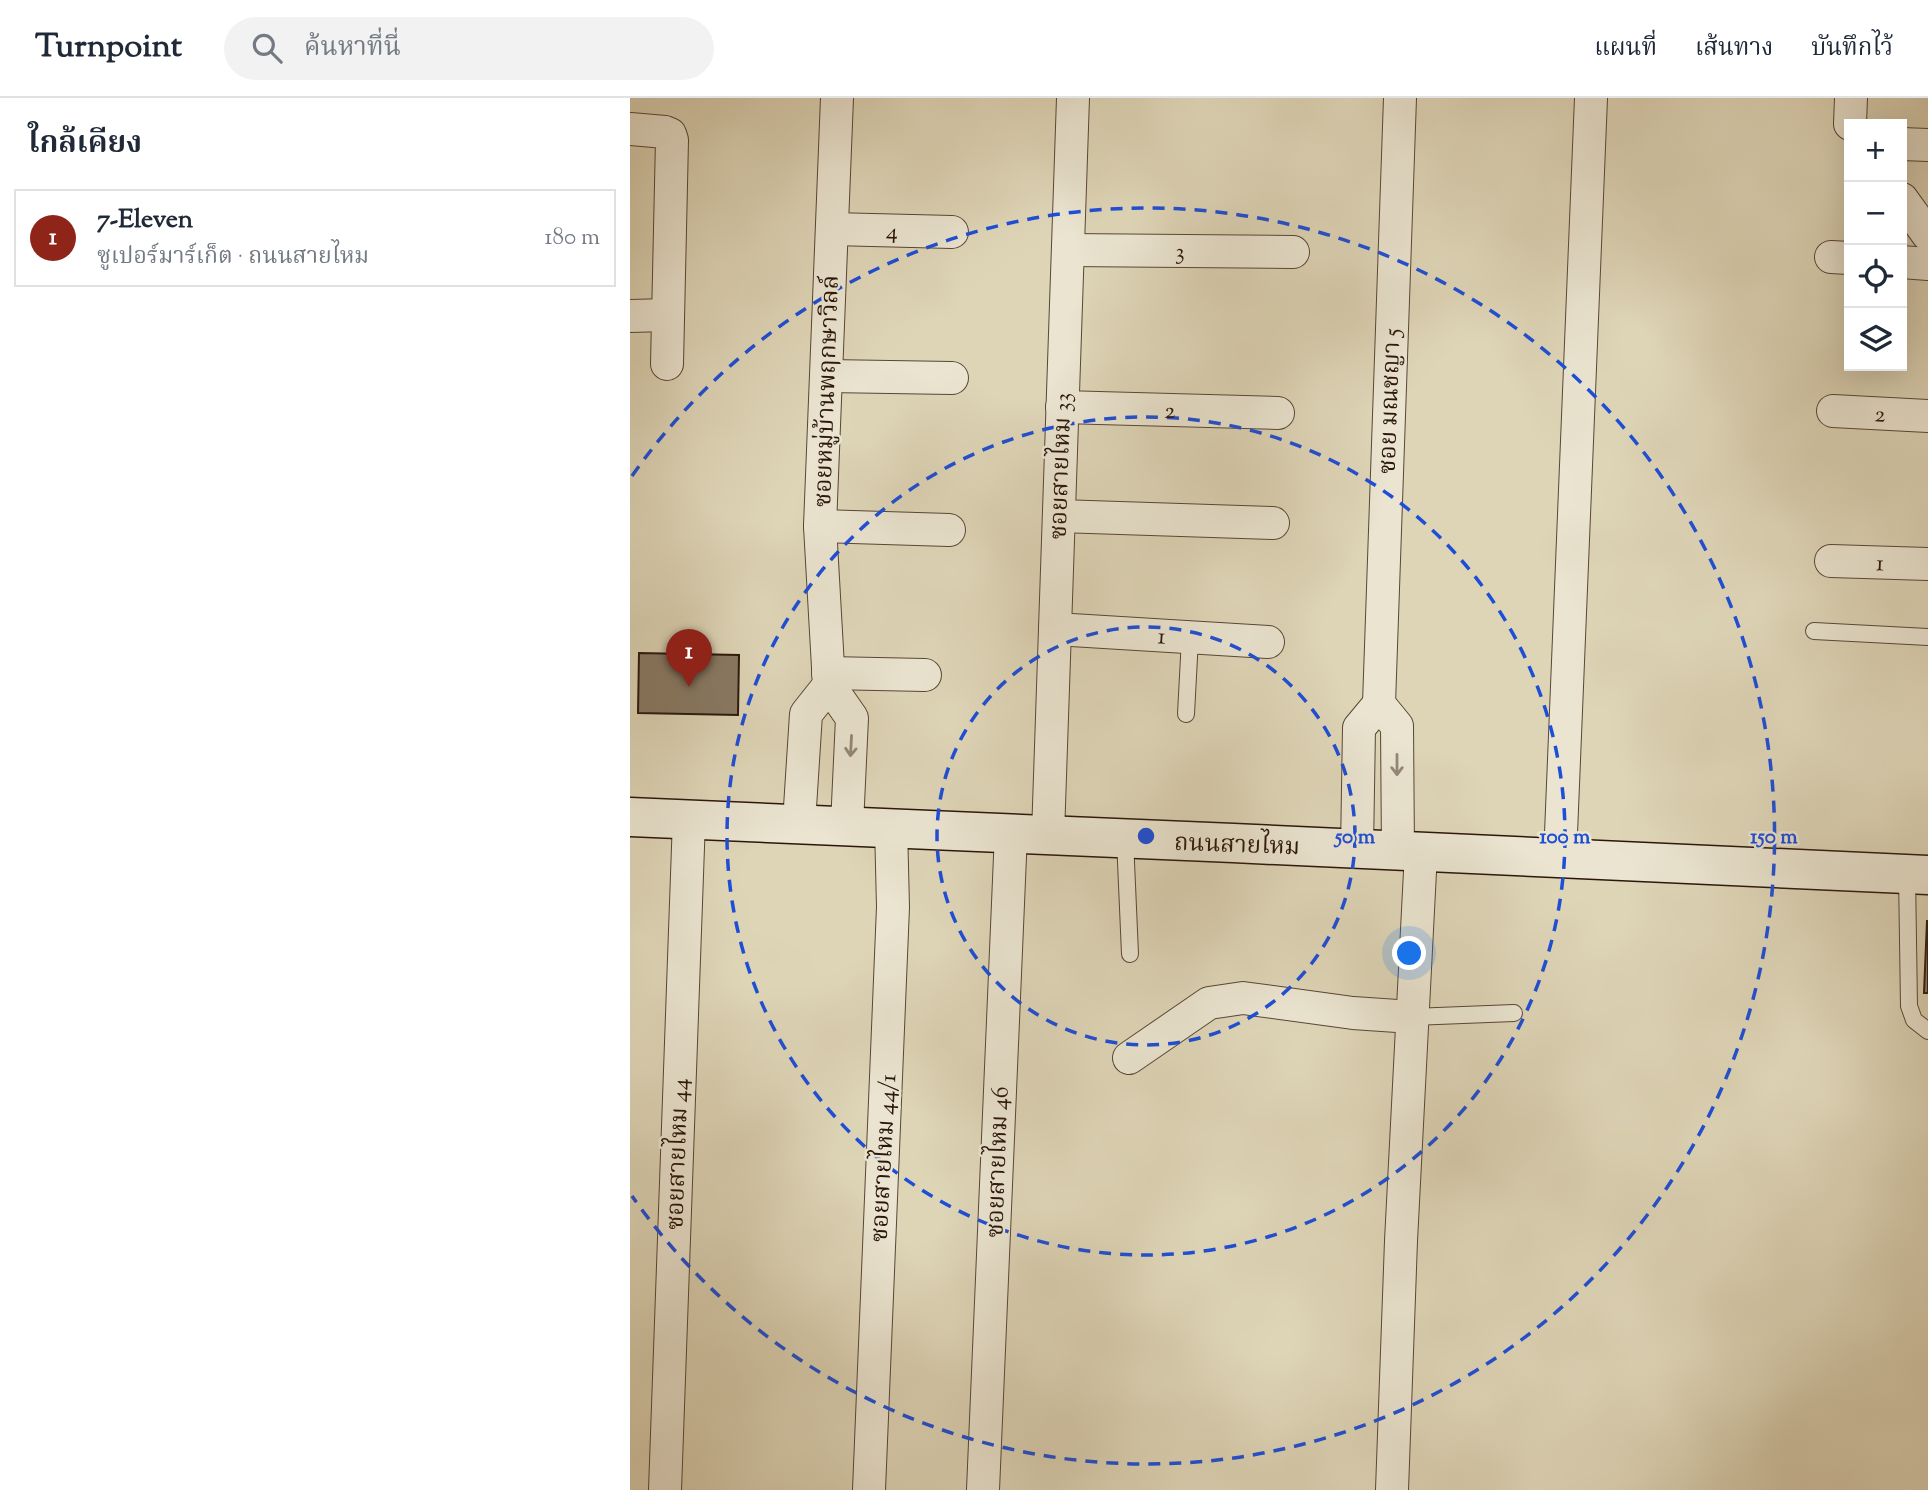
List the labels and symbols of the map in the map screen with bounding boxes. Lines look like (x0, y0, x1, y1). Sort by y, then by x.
street label: 4 (885, 215, 898, 250)
street label: 3 (1175, 236, 1185, 270)
street label: ซอยหมู่บ้านพฤกษาวิลล์ (806, 274, 849, 508)
street label: ซอย มณชญา 5 (1371, 328, 1411, 475)
street label: ซอยสายไหม 33 (1039, 392, 1082, 540)
street label: 2 (1164, 395, 1176, 429)
street label: 2 (1873, 398, 1886, 433)
street label: 1 (1875, 547, 1885, 582)
street label: 1 (1157, 620, 1167, 655)
pin: 1 (666, 629, 712, 687)
one-way arrow (844, 734, 857, 757)
one-way arrow (1391, 753, 1404, 776)
text: 50 m (1333, 823, 1376, 853)
text: 100 m (1540, 823, 1591, 853)
text: 150 m (1750, 823, 1798, 853)
centre of rings (1134, 824, 1158, 848)
street label: ถนนสายไหม (1173, 824, 1301, 865)
your location (1392, 936, 1426, 970)
street label: ซอยสายไหม 44/1 (861, 1073, 906, 1243)
street label: ซอยสายไหม 44 (656, 1077, 699, 1231)
street label: ซอยสายไหม 46 (976, 1086, 1019, 1238)

